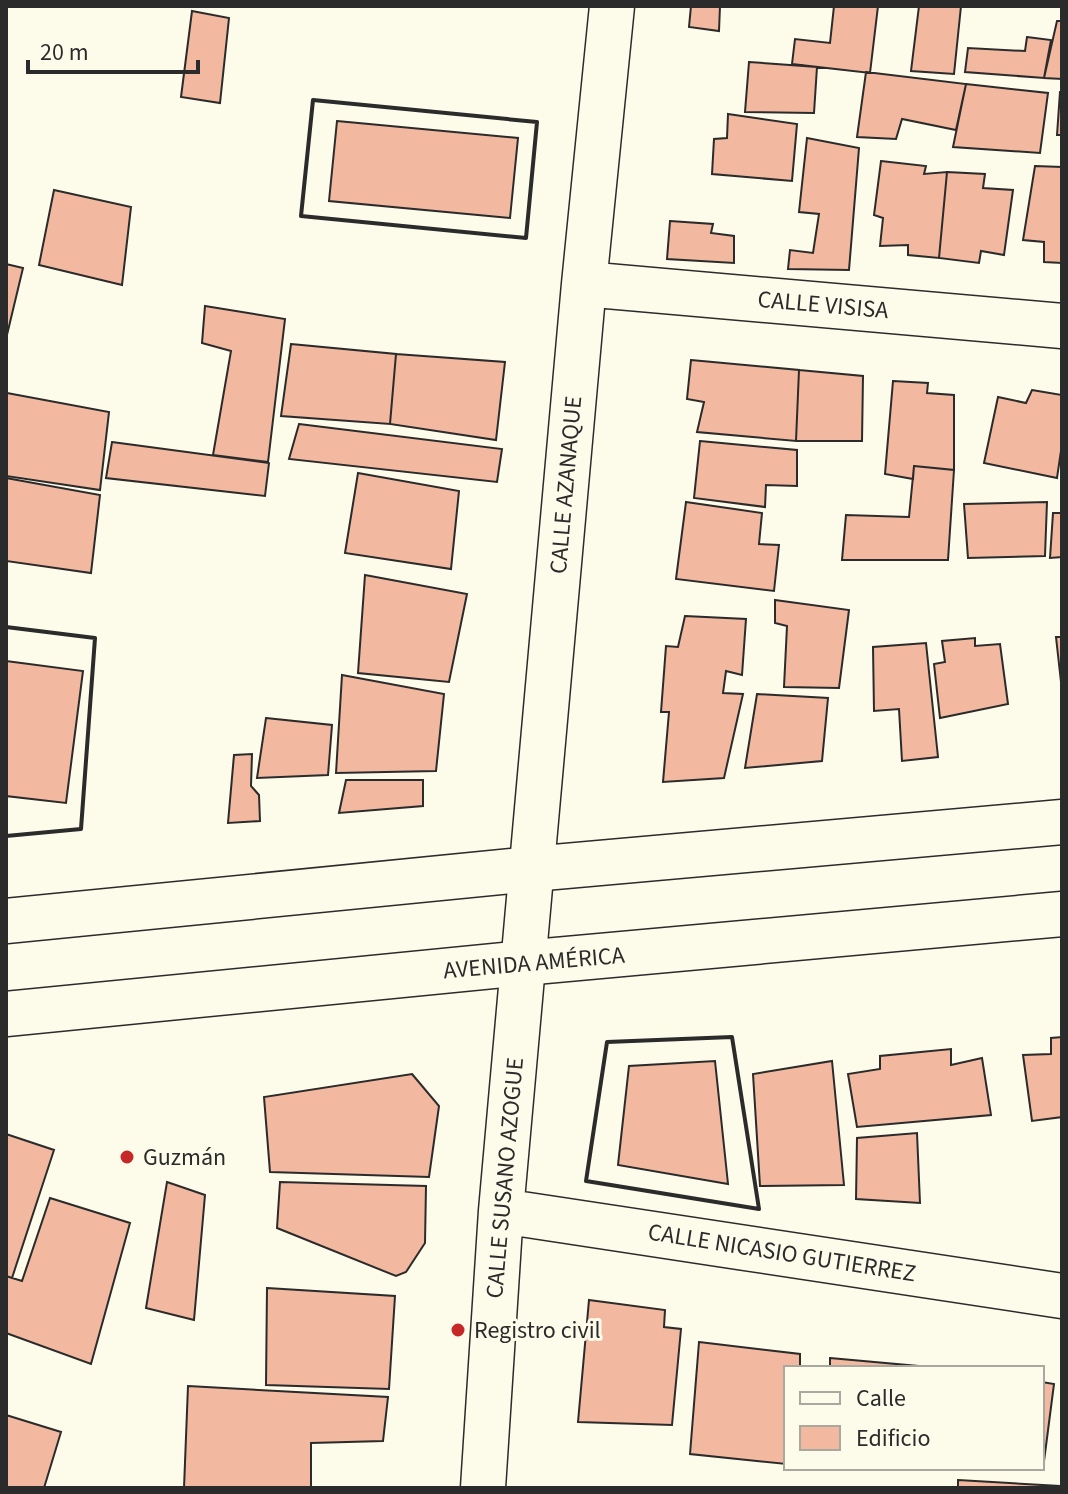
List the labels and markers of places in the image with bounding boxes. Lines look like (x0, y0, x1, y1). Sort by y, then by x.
place label: Guzmán (143, 1140, 226, 1175)
marker: Guzmán (118, 1148, 136, 1166)
place label: Registro civil (474, 1313, 601, 1348)
marker: Registro civil (449, 1321, 467, 1339)

